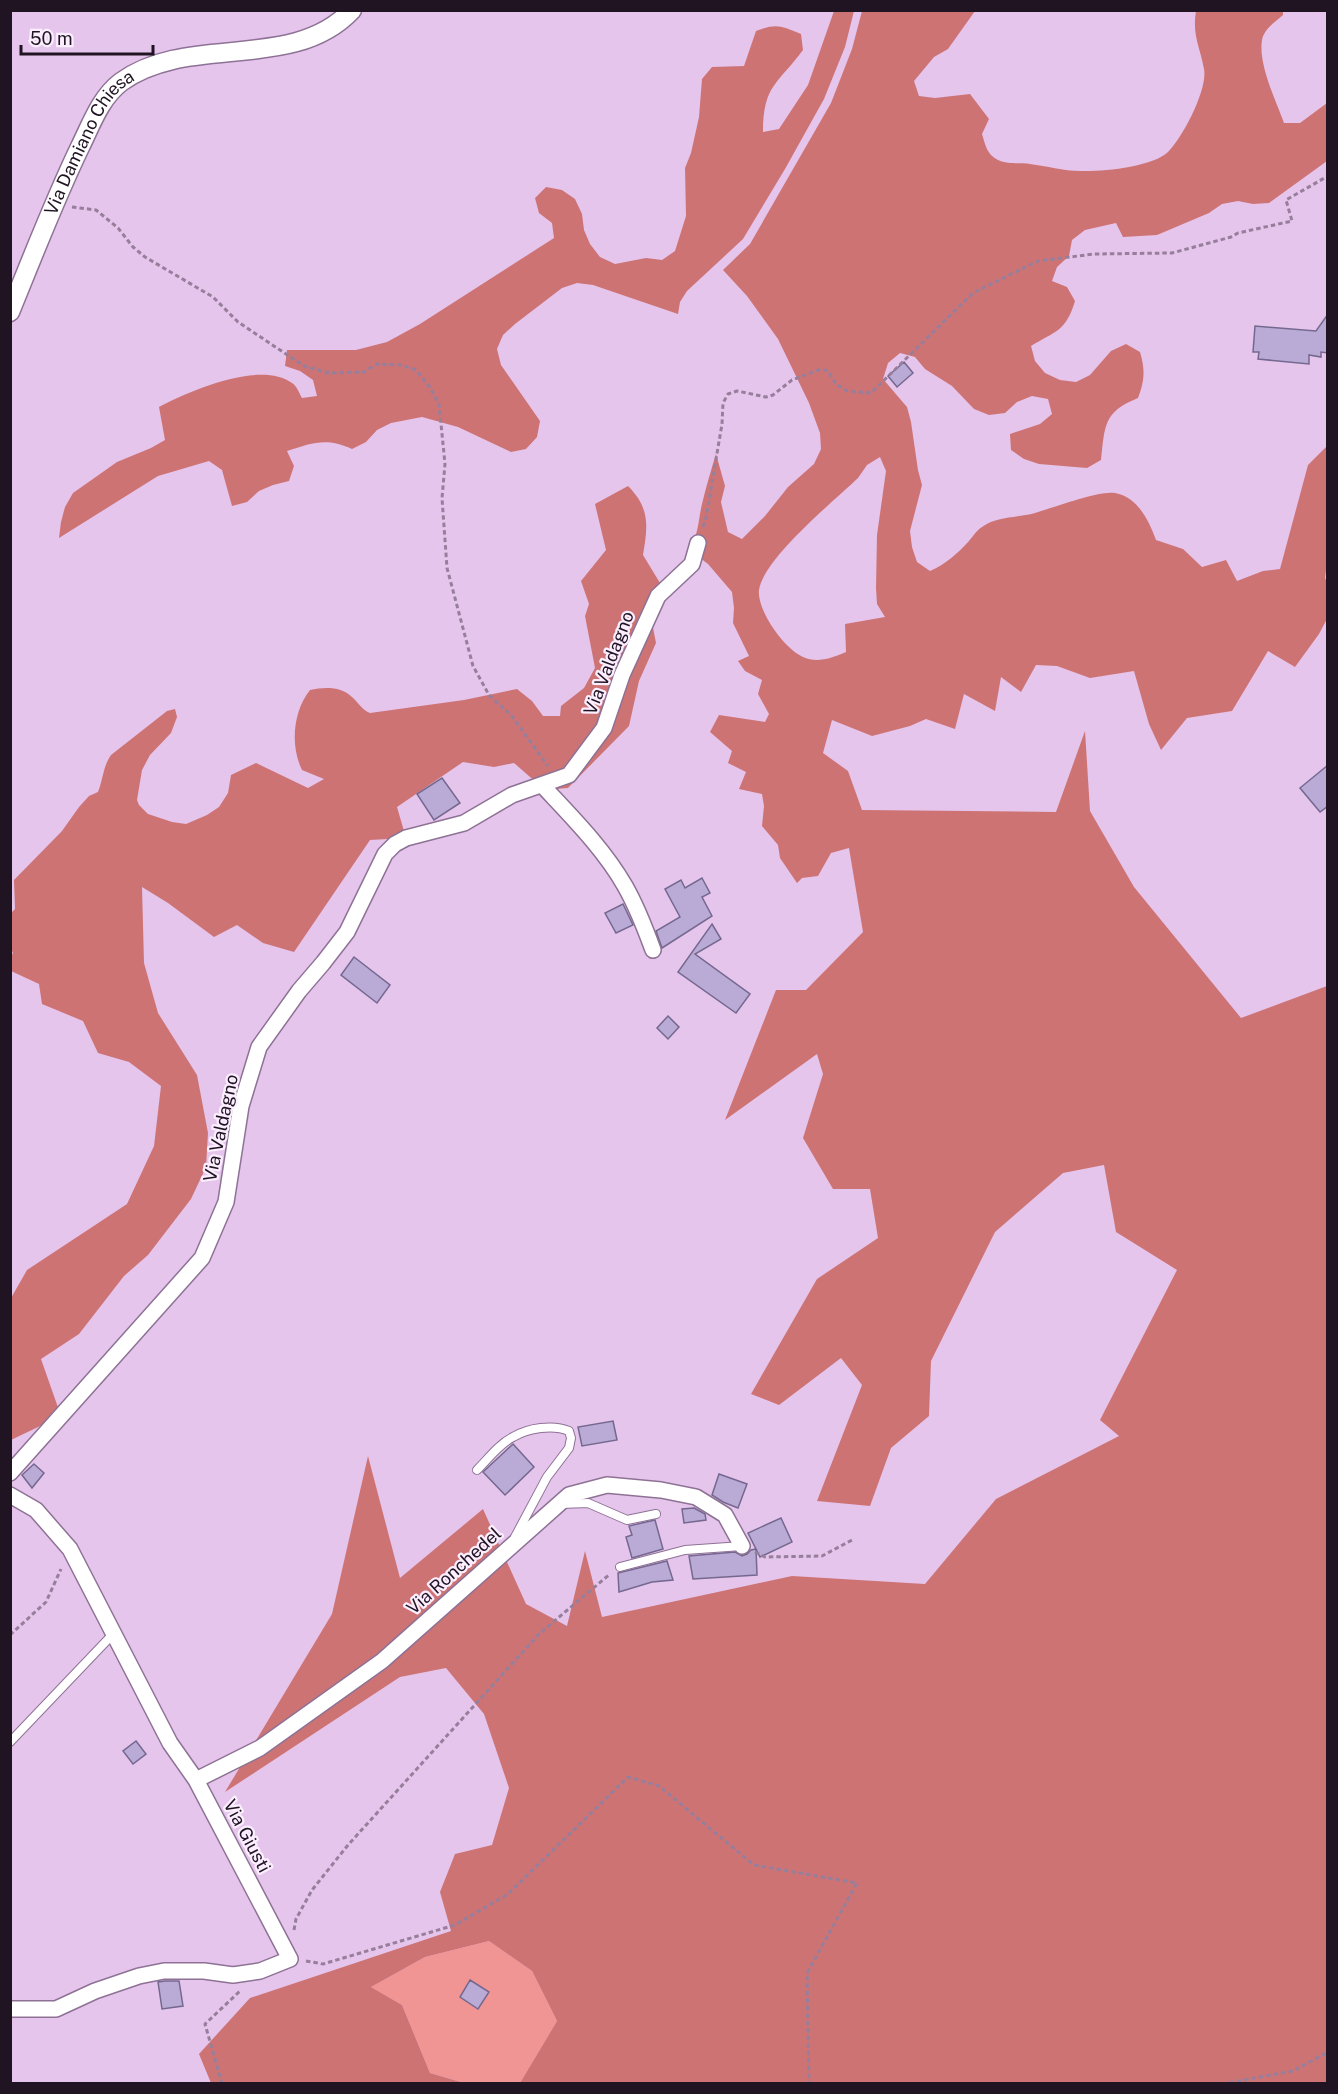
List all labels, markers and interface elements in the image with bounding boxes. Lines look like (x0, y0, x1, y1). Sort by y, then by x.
scale bar (21, 18, 153, 56)
text: 50 m (30, 28, 73, 49)
street label: Via Damiano Chiesa (40, 65, 138, 218)
street label: Via Valdagno (579, 608, 638, 718)
street label: Via Valdagno (199, 1072, 242, 1183)
street label: Via Ronchedel (402, 1523, 505, 1619)
street label: Via Giusti (220, 1796, 275, 1876)

